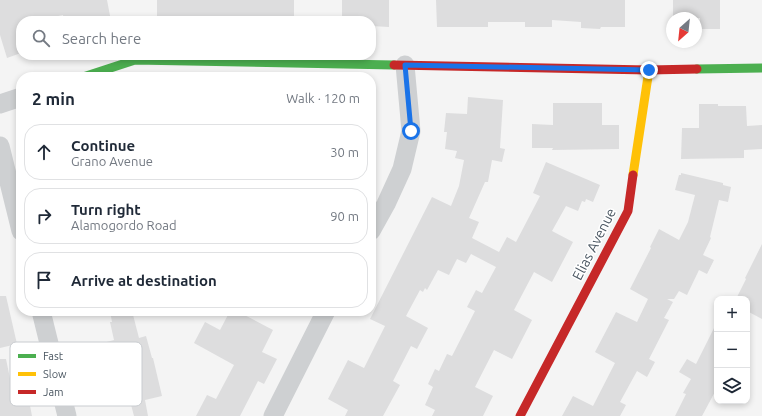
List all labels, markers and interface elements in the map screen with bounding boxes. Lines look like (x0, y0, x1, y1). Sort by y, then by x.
north arrow (666, 12, 702, 48)
search box (16, 16, 376, 60)
icon: search (30, 27, 52, 49)
text: Search here (62, 30, 141, 47)
route end (640, 61, 658, 79)
text: 2 min (32, 89, 75, 108)
text: Walk · 120 m (286, 91, 360, 105)
route start (402, 122, 420, 140)
text: Continue (71, 137, 135, 154)
icon: ahead (33, 141, 55, 163)
text: 30 m (330, 145, 359, 159)
text: Grano Avenue (71, 154, 153, 168)
text: Turn right (71, 201, 141, 218)
icon: right (33, 205, 55, 227)
street label: Elias Avenue (569, 205, 619, 283)
text: 90 m (330, 209, 359, 223)
text: Alamogordo Road (71, 218, 177, 232)
icon: arrive (33, 269, 55, 291)
text: Arrive at destination (71, 272, 217, 289)
map controls (714, 296, 750, 404)
button: + (714, 296, 750, 332)
button: − (714, 332, 750, 368)
legend (10, 342, 142, 406)
text: Fast (43, 350, 64, 362)
text: Slow (43, 368, 67, 380)
button: layers (714, 368, 750, 404)
text: Jam (43, 386, 64, 398)

